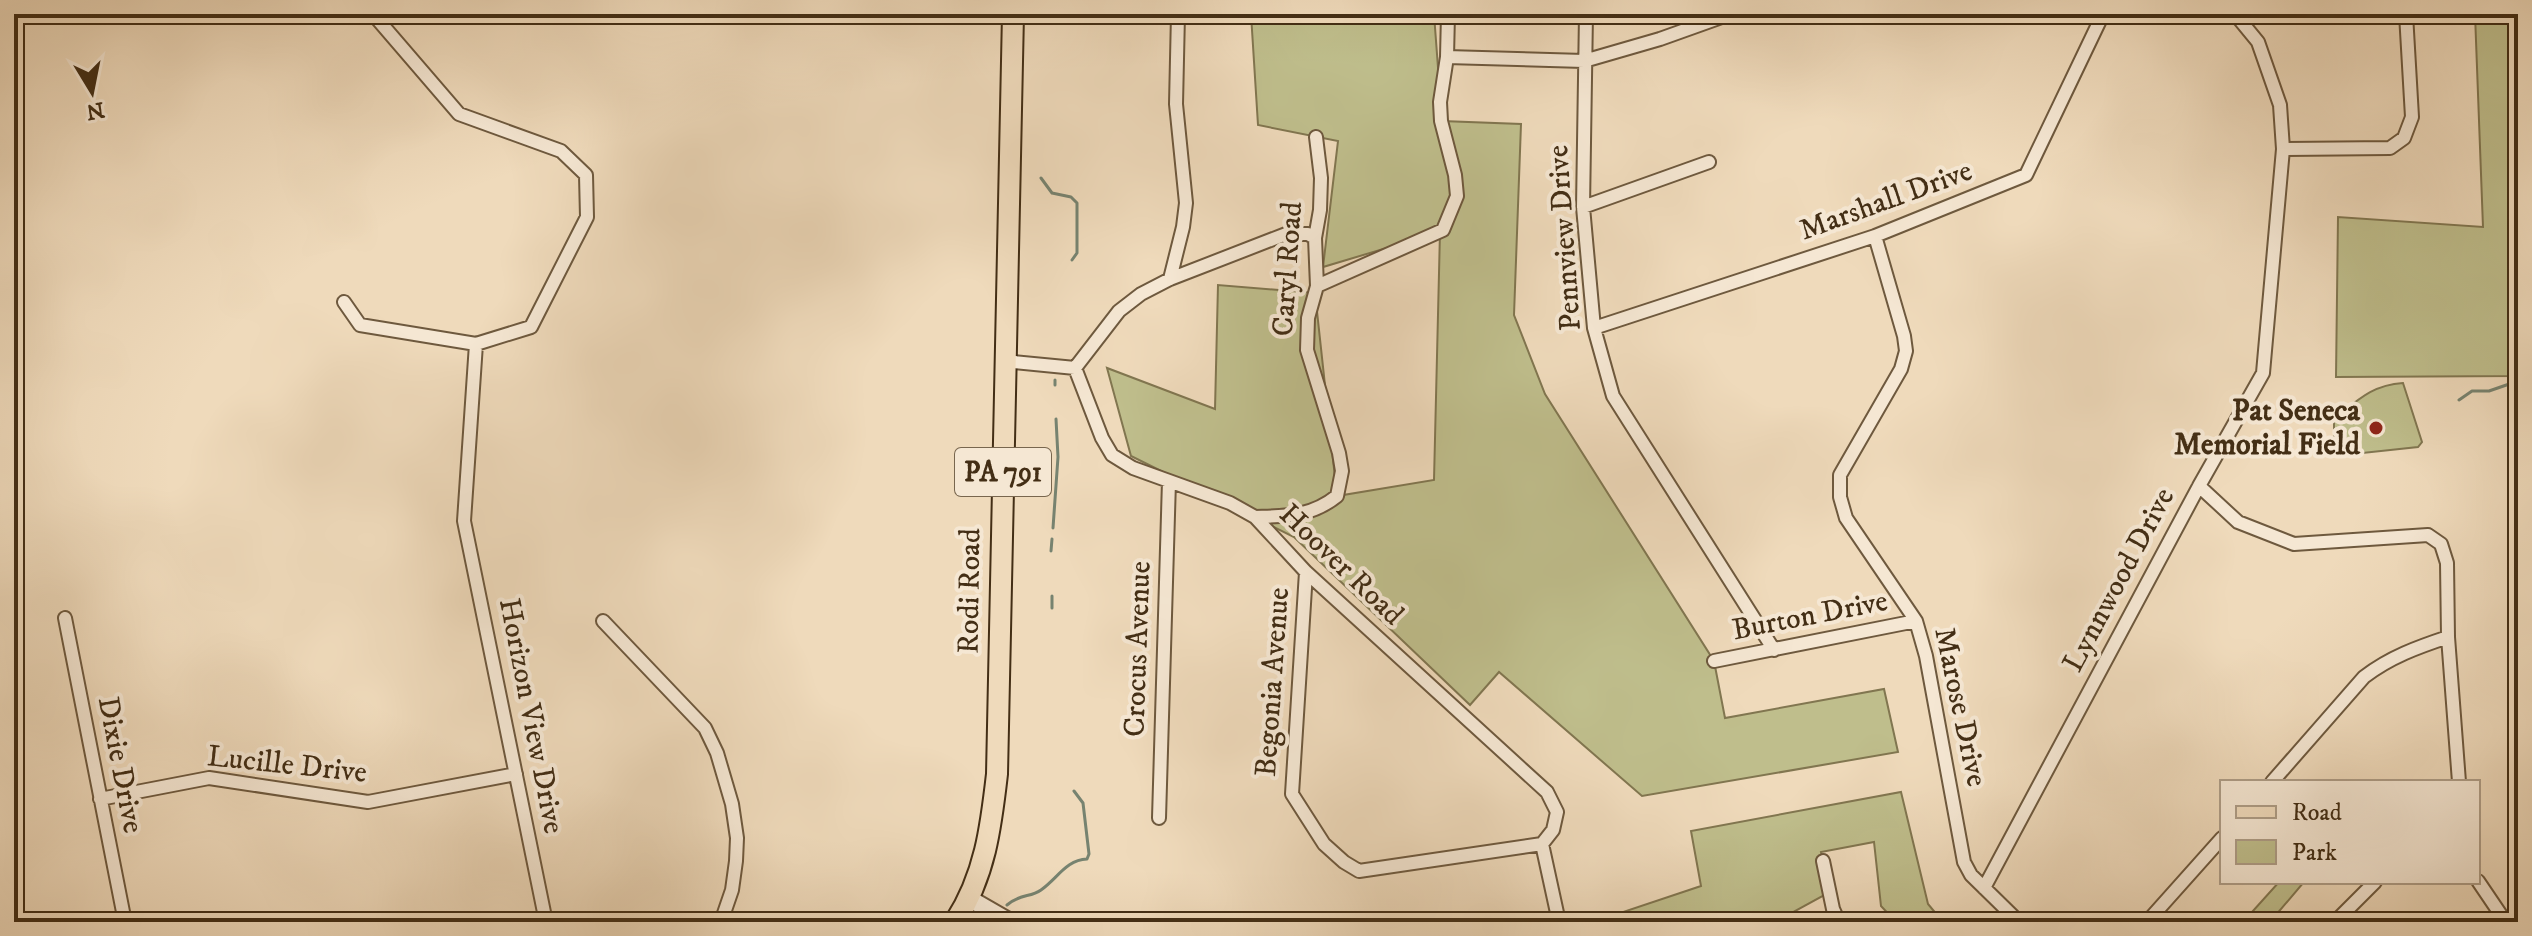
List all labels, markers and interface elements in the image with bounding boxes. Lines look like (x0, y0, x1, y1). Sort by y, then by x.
north arrow (52, 52, 132, 132)
text: N (84, 95, 106, 125)
street label: Pennview Drive (1540, 144, 1590, 332)
street label: Marshall Drive (1795, 153, 1977, 249)
street label: Caryl Road (1265, 200, 1311, 338)
place label: Pat Seneca Memorial Field (2174, 393, 2361, 464)
marker: Pat Seneca Memorial Field (2367, 419, 2385, 437)
road number: PA 791 (955, 448, 1051, 496)
street label: Lynnwood Drive (2055, 482, 2183, 678)
street label: Hoover Road (1271, 496, 1411, 634)
street label: Rodi Road (950, 528, 990, 654)
street label: Crocus Avenue (1116, 560, 1160, 738)
street label: Burton Drive (1729, 583, 1891, 649)
street label: Begonia Avenue (1248, 586, 1298, 778)
street label: Horizon View Drive (490, 595, 572, 837)
street label: Marose Drive (1925, 624, 1995, 790)
street label: Dixie Drive (89, 694, 151, 836)
street label: Lucille Drive (205, 738, 369, 792)
legend (2220, 780, 2480, 884)
text: Road (2292, 798, 2342, 828)
text: Park (2292, 838, 2337, 868)

